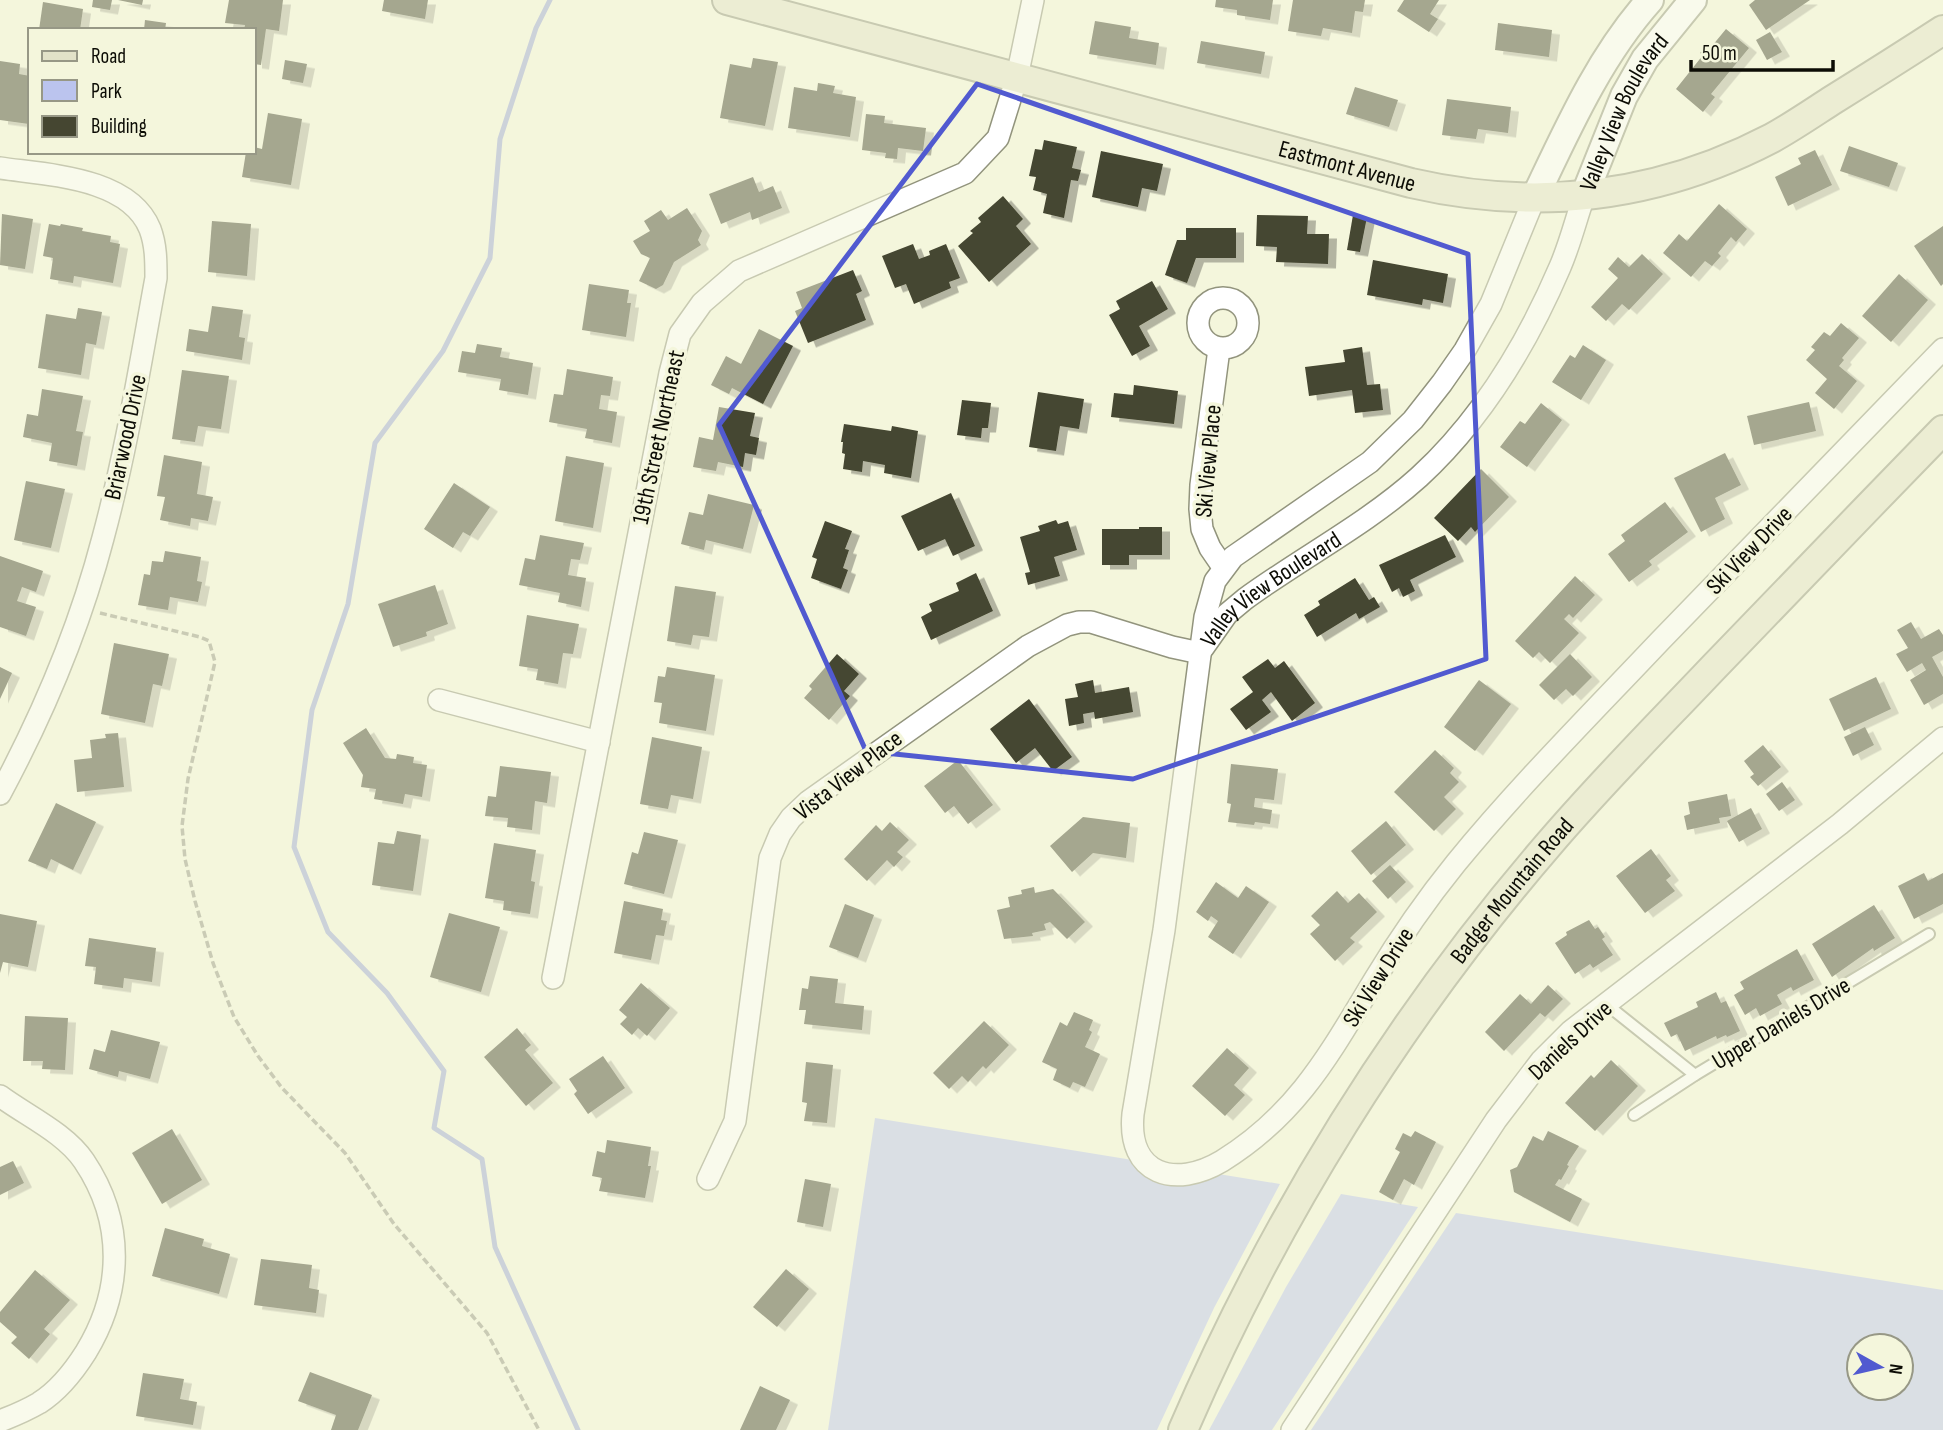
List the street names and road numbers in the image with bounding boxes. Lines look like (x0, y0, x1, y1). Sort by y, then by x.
street label: Valley View Boulevard (1574, 28, 1675, 195)
street label: Eastmont Avenue (1275, 134, 1419, 199)
street label: 19th Street Northeast (626, 348, 691, 527)
street label: Briarwood Drive (98, 372, 153, 502)
street label: Ski View Place (1189, 404, 1228, 519)
street label: Ski View Drive (1700, 500, 1799, 601)
street label: Valley View Boulevard (1194, 525, 1347, 653)
street label: Vista View Place (788, 724, 908, 827)
street label: Badger Mountain Road (1444, 812, 1580, 969)
street label: Ski View Drive (1337, 922, 1420, 1032)
street label: Upper Daniels Drive (1707, 971, 1856, 1076)
street label: Daniels Drive (1522, 994, 1618, 1086)

